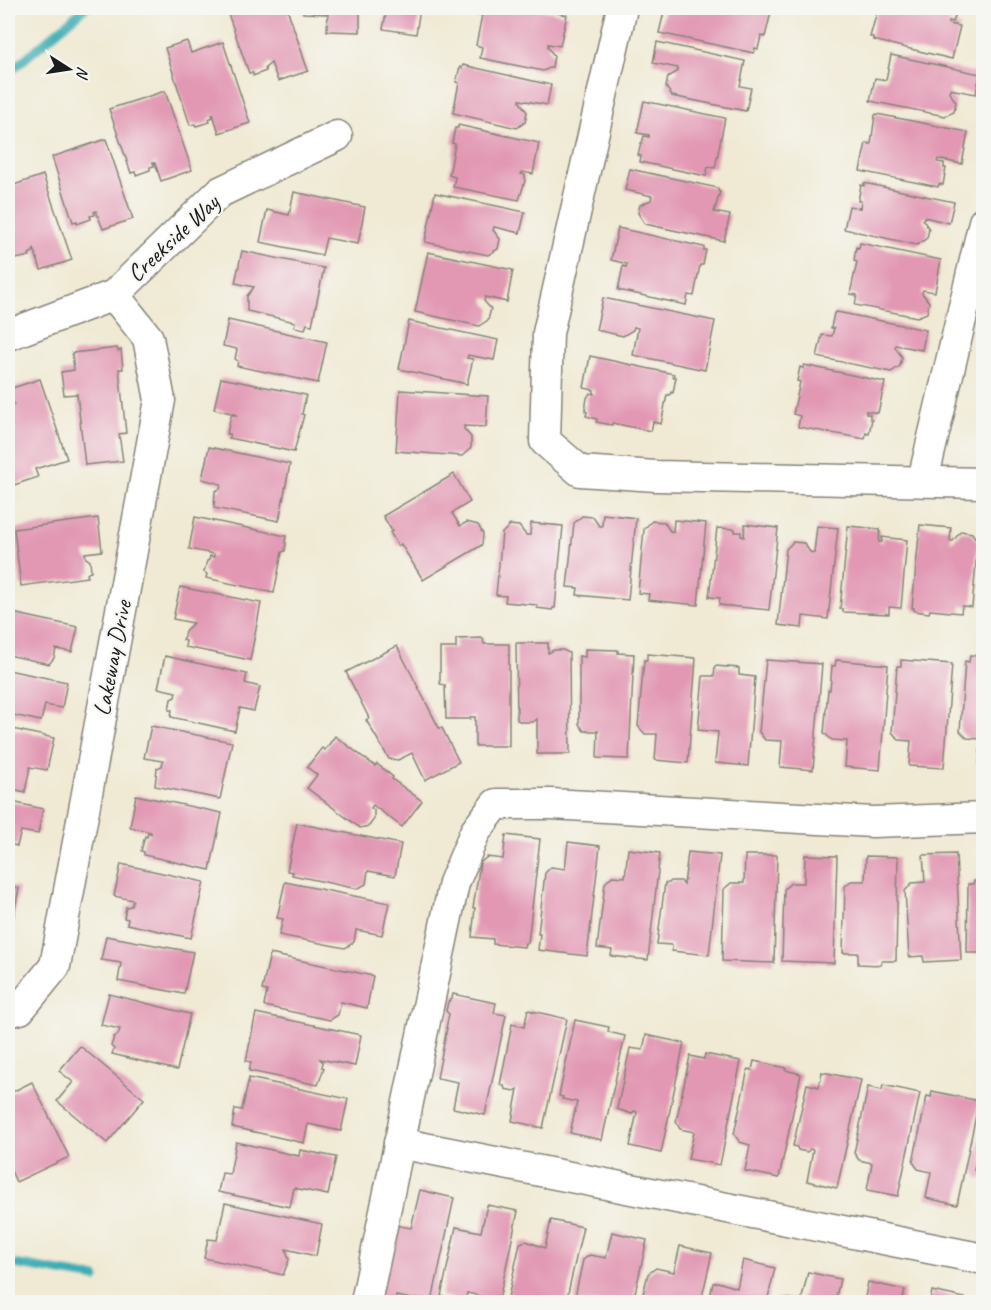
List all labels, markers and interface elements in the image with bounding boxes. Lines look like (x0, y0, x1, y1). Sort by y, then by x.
north arrow (39, 39, 99, 99)
text: N (71, 65, 94, 82)
street label: Creekside Way (121, 187, 227, 288)
street label: Lakeway Drive (86, 596, 138, 718)

